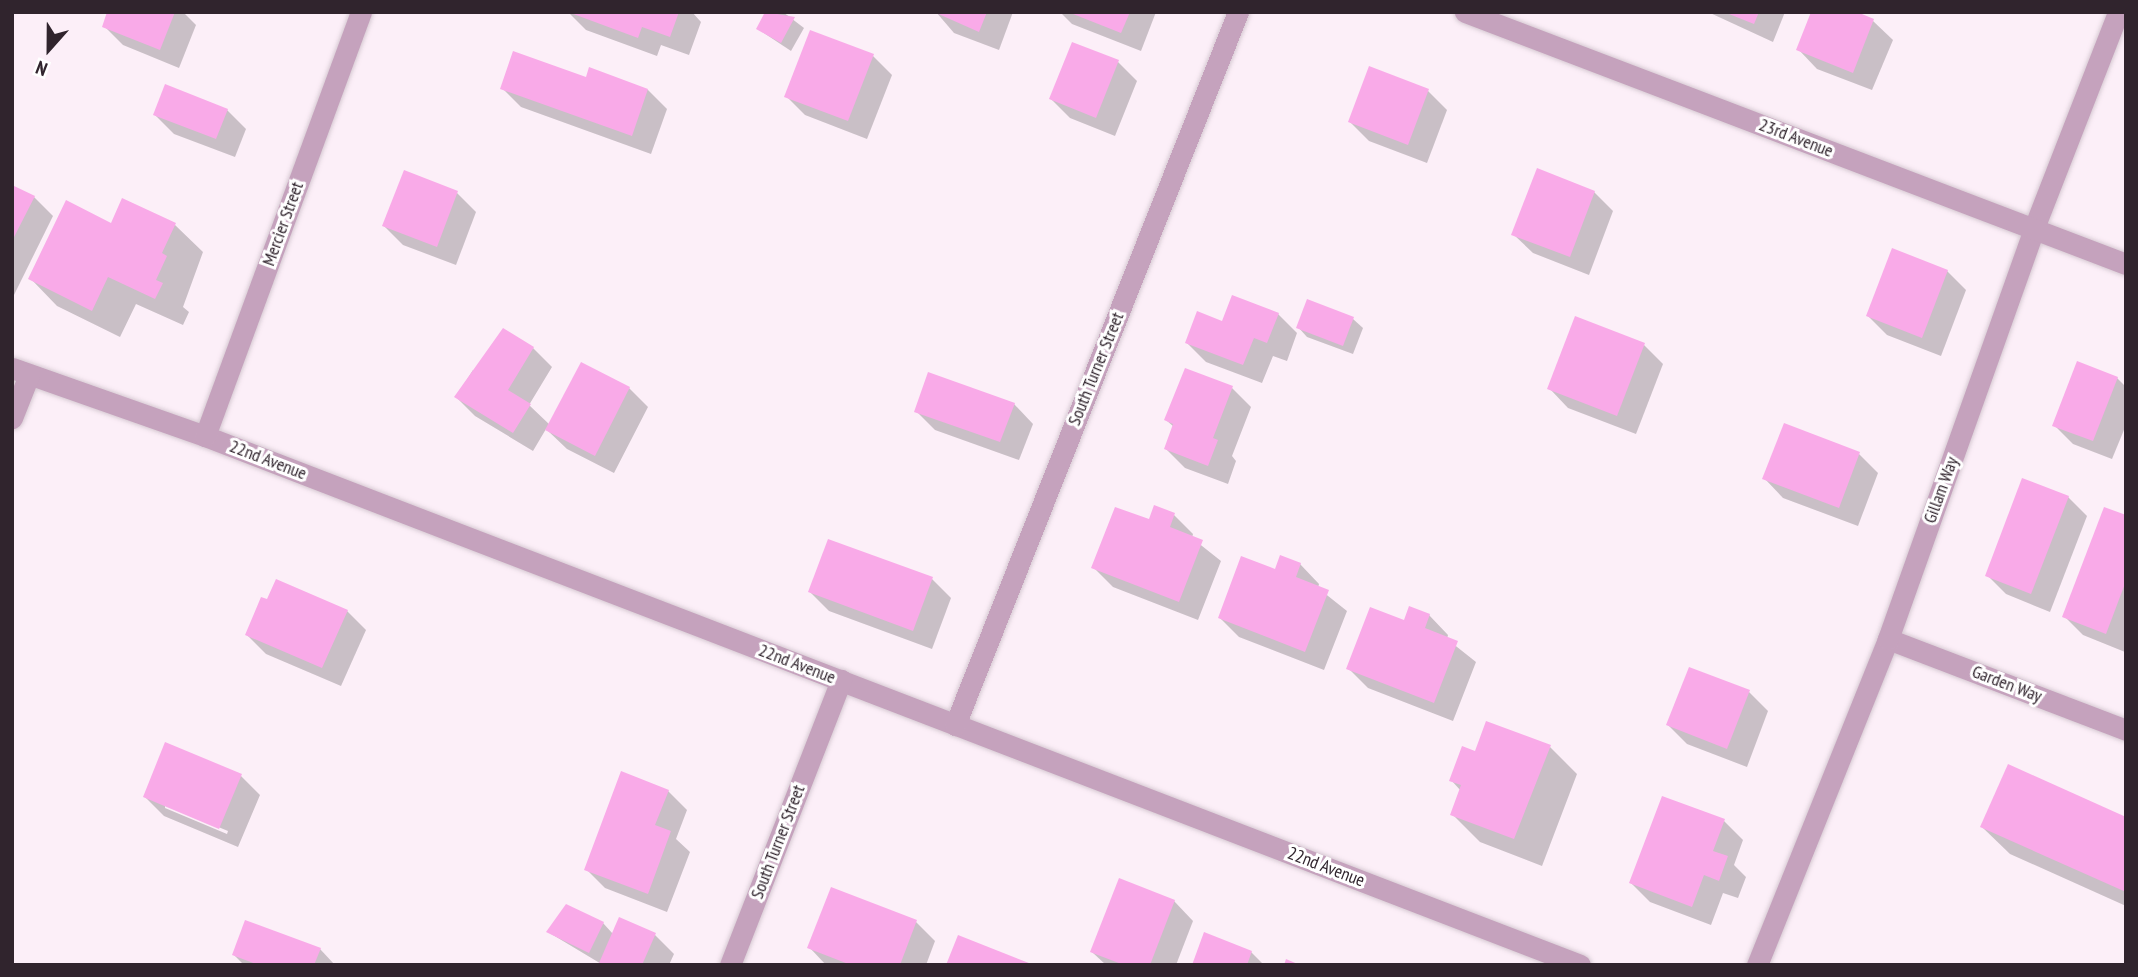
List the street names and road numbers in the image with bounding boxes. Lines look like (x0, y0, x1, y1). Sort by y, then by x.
street label: 23rd Avenue (1756, 114, 1836, 162)
street label: Mercier Street (258, 179, 308, 269)
street label: South Turner Street (1063, 309, 1129, 429)
street label: 22nd Avenue (226, 435, 310, 485)
street label: Gillam Way (1919, 454, 1963, 526)
street label: 22nd Avenue (755, 639, 839, 689)
street label: Garden Way (1969, 661, 2045, 707)
street label: South Turner Street (746, 782, 810, 902)
street label: 22nd Avenue (1284, 842, 1368, 892)

